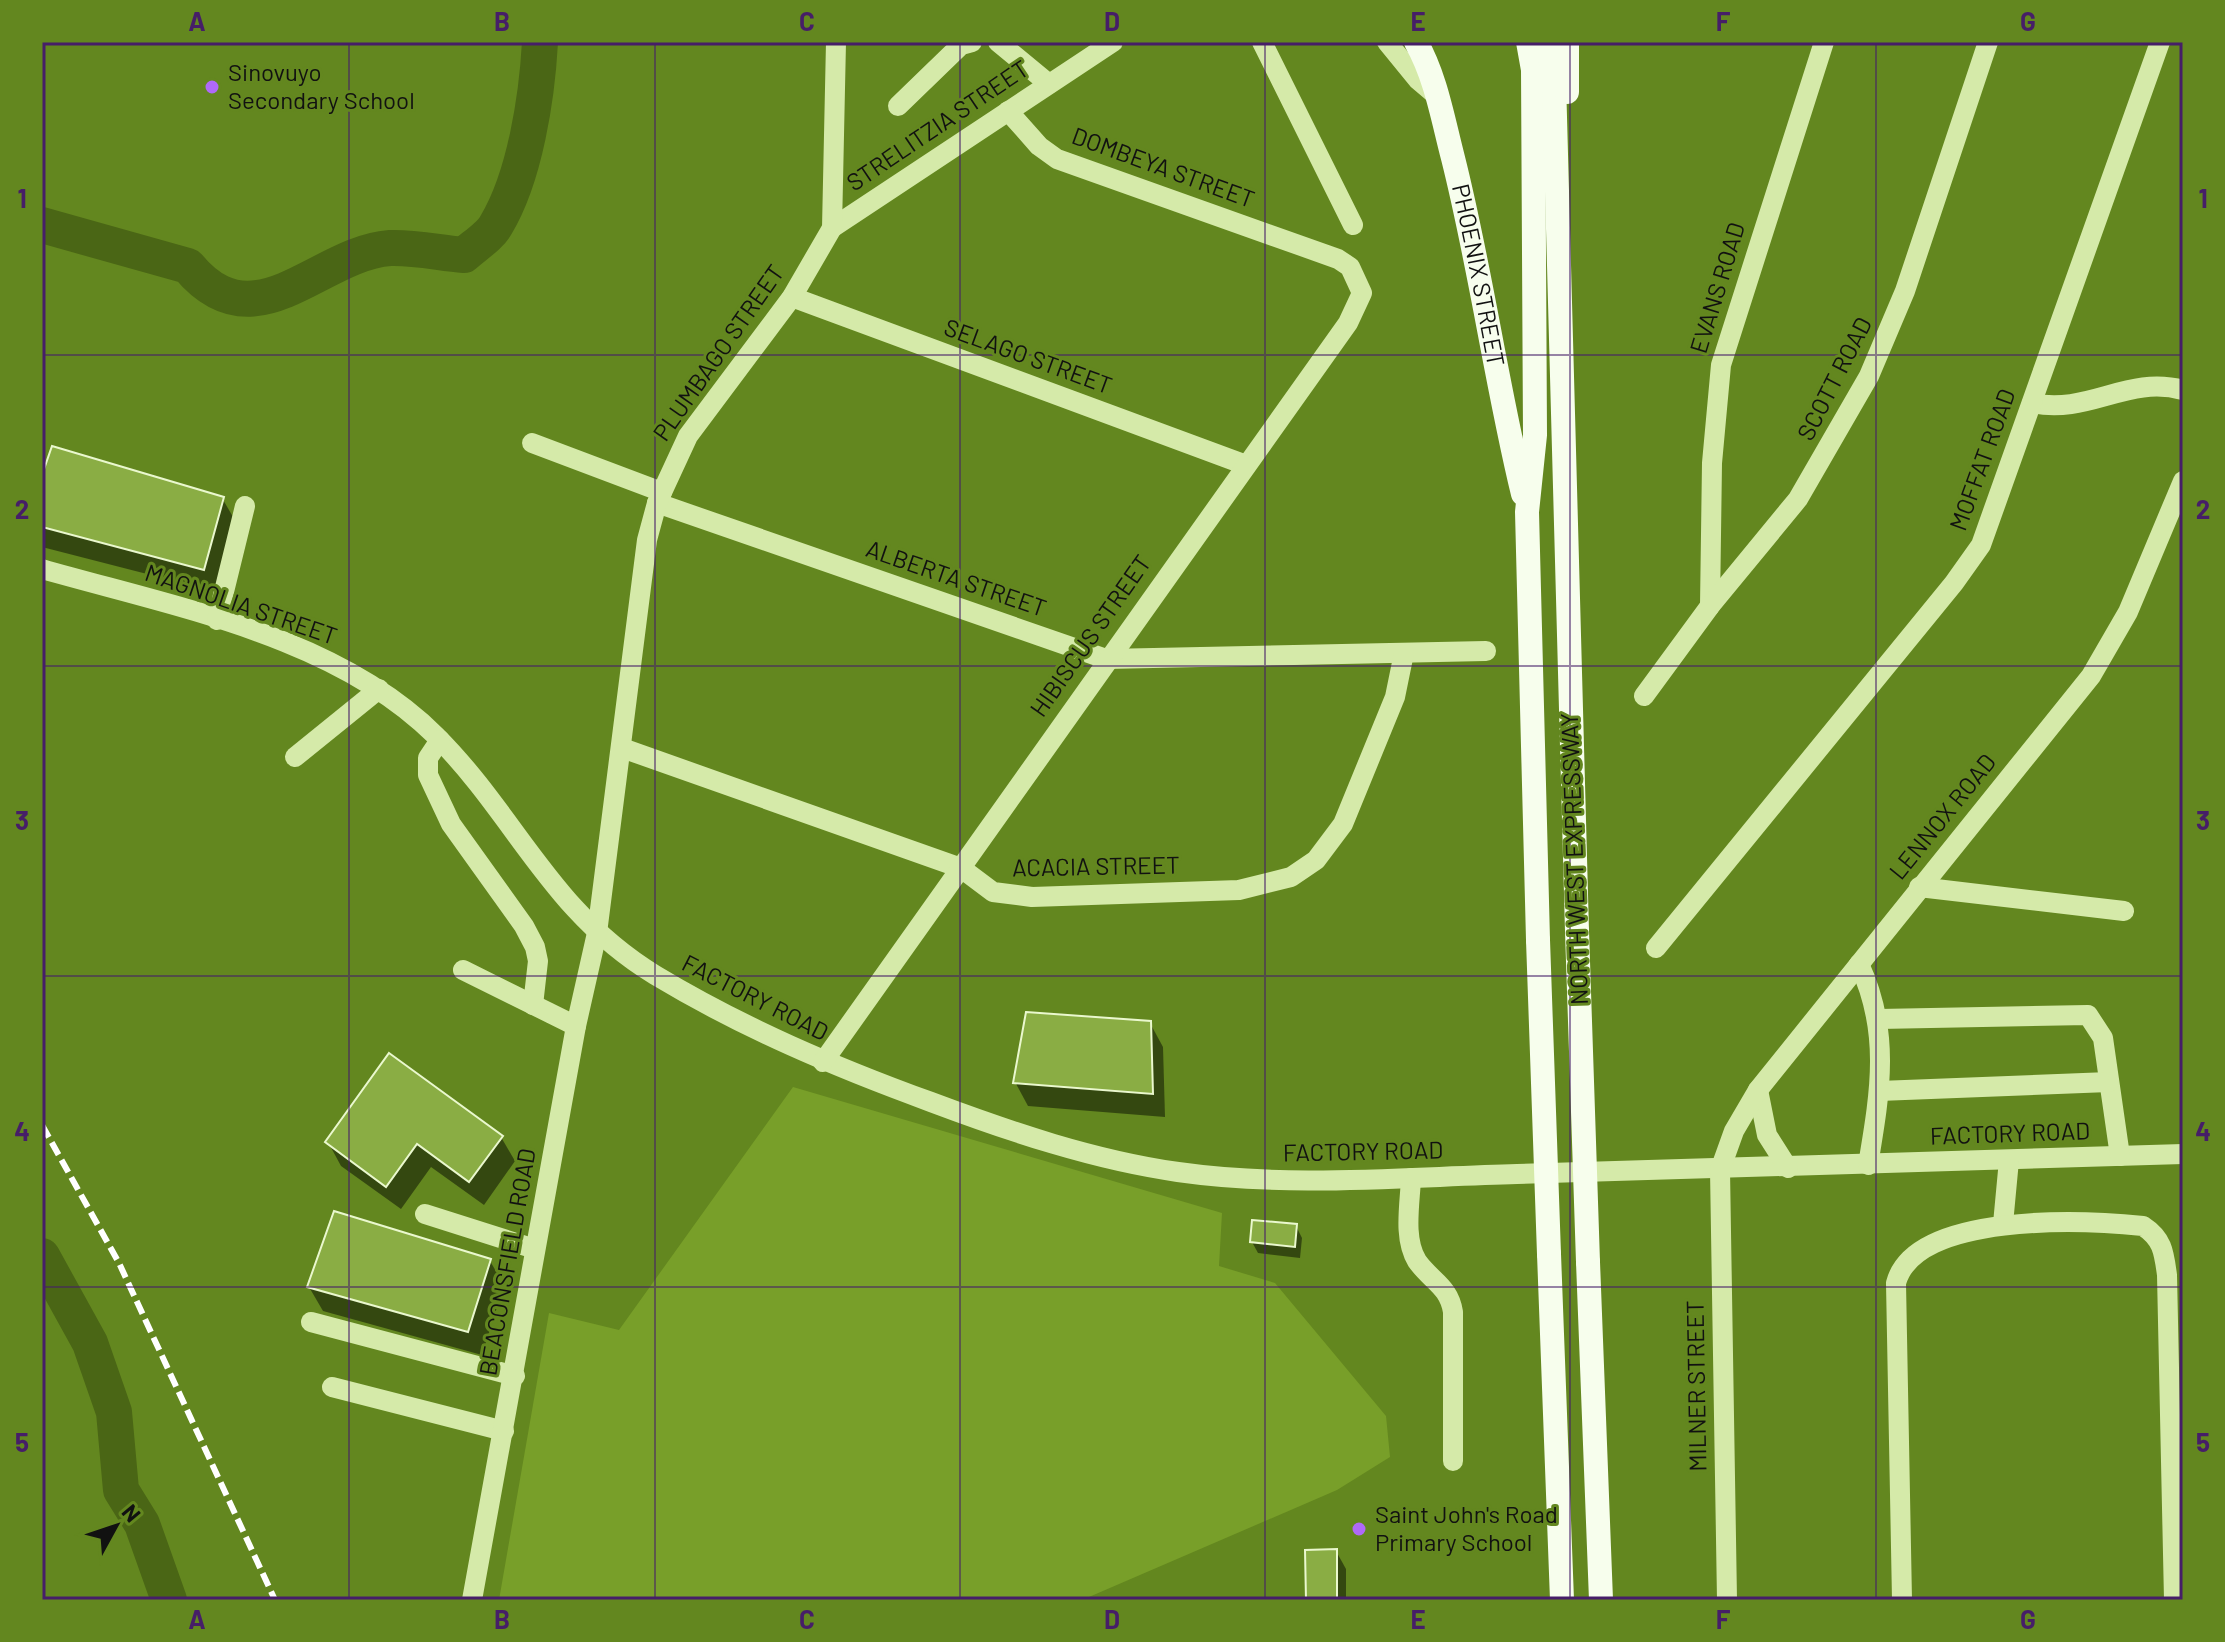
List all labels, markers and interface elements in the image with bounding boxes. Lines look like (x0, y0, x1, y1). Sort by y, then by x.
text: A (188, 5, 206, 36)
text: B (494, 5, 510, 36)
text: C (799, 5, 815, 36)
text: D (1104, 5, 1120, 36)
text: E (1410, 5, 1426, 36)
text: F (1716, 5, 1731, 36)
text: G (2020, 5, 2036, 36)
street label: STRELITZIA STREET (841, 53, 1034, 196)
place label: Sinovuyo Secondary School (228, 57, 415, 114)
marker: Sinovuyo Secondary School (203, 78, 221, 96)
street label: DOMBEYA STREET (1068, 120, 1259, 213)
street label: PHOENIX STREET (1447, 181, 1512, 369)
text: 1 (17, 182, 27, 213)
text: 1 (2198, 182, 2208, 213)
street label: EVANS ROAD (1683, 219, 1750, 357)
street label: PLUMBAGO STREET (646, 258, 789, 446)
street label: SELAGO STREET (941, 312, 1116, 399)
street label: SCOTT ROAD (1790, 312, 1877, 445)
street label: MOFFAT ROAD (1943, 385, 2021, 534)
text: 2 (15, 493, 29, 524)
text: 2 (2196, 493, 2210, 524)
street label: ALBERTA STREET (863, 533, 1050, 622)
street label: HIBISCUS STREET (1023, 549, 1156, 722)
street label: MAGNOLIA STREET (142, 557, 341, 650)
street label: NORTH WEST EXPRESSWAY (1554, 713, 1593, 1006)
street label: LENNOX ROAD (1882, 747, 2001, 885)
text: 3 (15, 804, 29, 835)
text: 3 (2196, 804, 2210, 835)
street label: ACACIA STREET (1012, 850, 1180, 881)
street label: FACTORY ROAD (678, 947, 834, 1046)
text: 4 (14, 1115, 30, 1146)
street label: FACTORY ROAD (1929, 1115, 2091, 1150)
text: 4 (2195, 1115, 2211, 1146)
street label: FACTORY ROAD (1283, 1135, 1443, 1166)
street label: BEACONSFIELD ROAD (472, 1146, 541, 1378)
street label: MILNER STREET (1680, 1300, 1711, 1472)
text: 5 (15, 1426, 29, 1457)
text: 5 (2196, 1426, 2210, 1457)
north arrow (76, 1486, 156, 1566)
text: N (117, 1499, 147, 1526)
place label: Saint John's Road Primary School (1375, 1499, 1558, 1556)
marker: Saint John's Road Primary School (1350, 1520, 1368, 1538)
text: A (188, 1603, 206, 1634)
text: B (494, 1603, 510, 1634)
text: C (799, 1603, 815, 1634)
text: D (1104, 1603, 1120, 1634)
text: E (1410, 1603, 1426, 1634)
text: F (1716, 1603, 1731, 1634)
text: G (2020, 1603, 2036, 1634)

